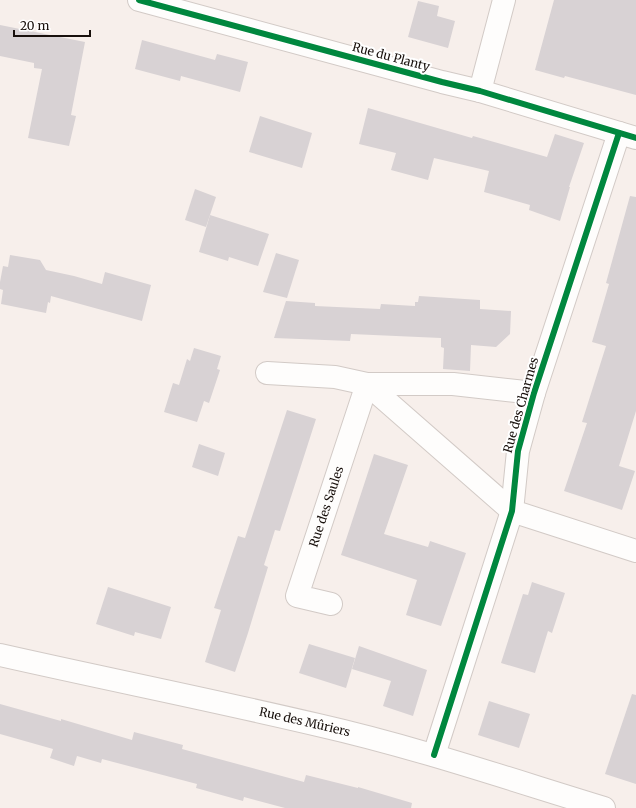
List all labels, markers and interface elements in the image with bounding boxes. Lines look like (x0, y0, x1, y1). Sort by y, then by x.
scale bar (14, 12, 90, 38)
text: 20 m (20, 18, 49, 33)
street label: Rue du Planty (351, 39, 432, 74)
street label: Rue des Charmes (500, 355, 541, 454)
street label: Rue des Saules (306, 464, 346, 549)
street label: Rue des Mûriers (258, 704, 352, 739)

